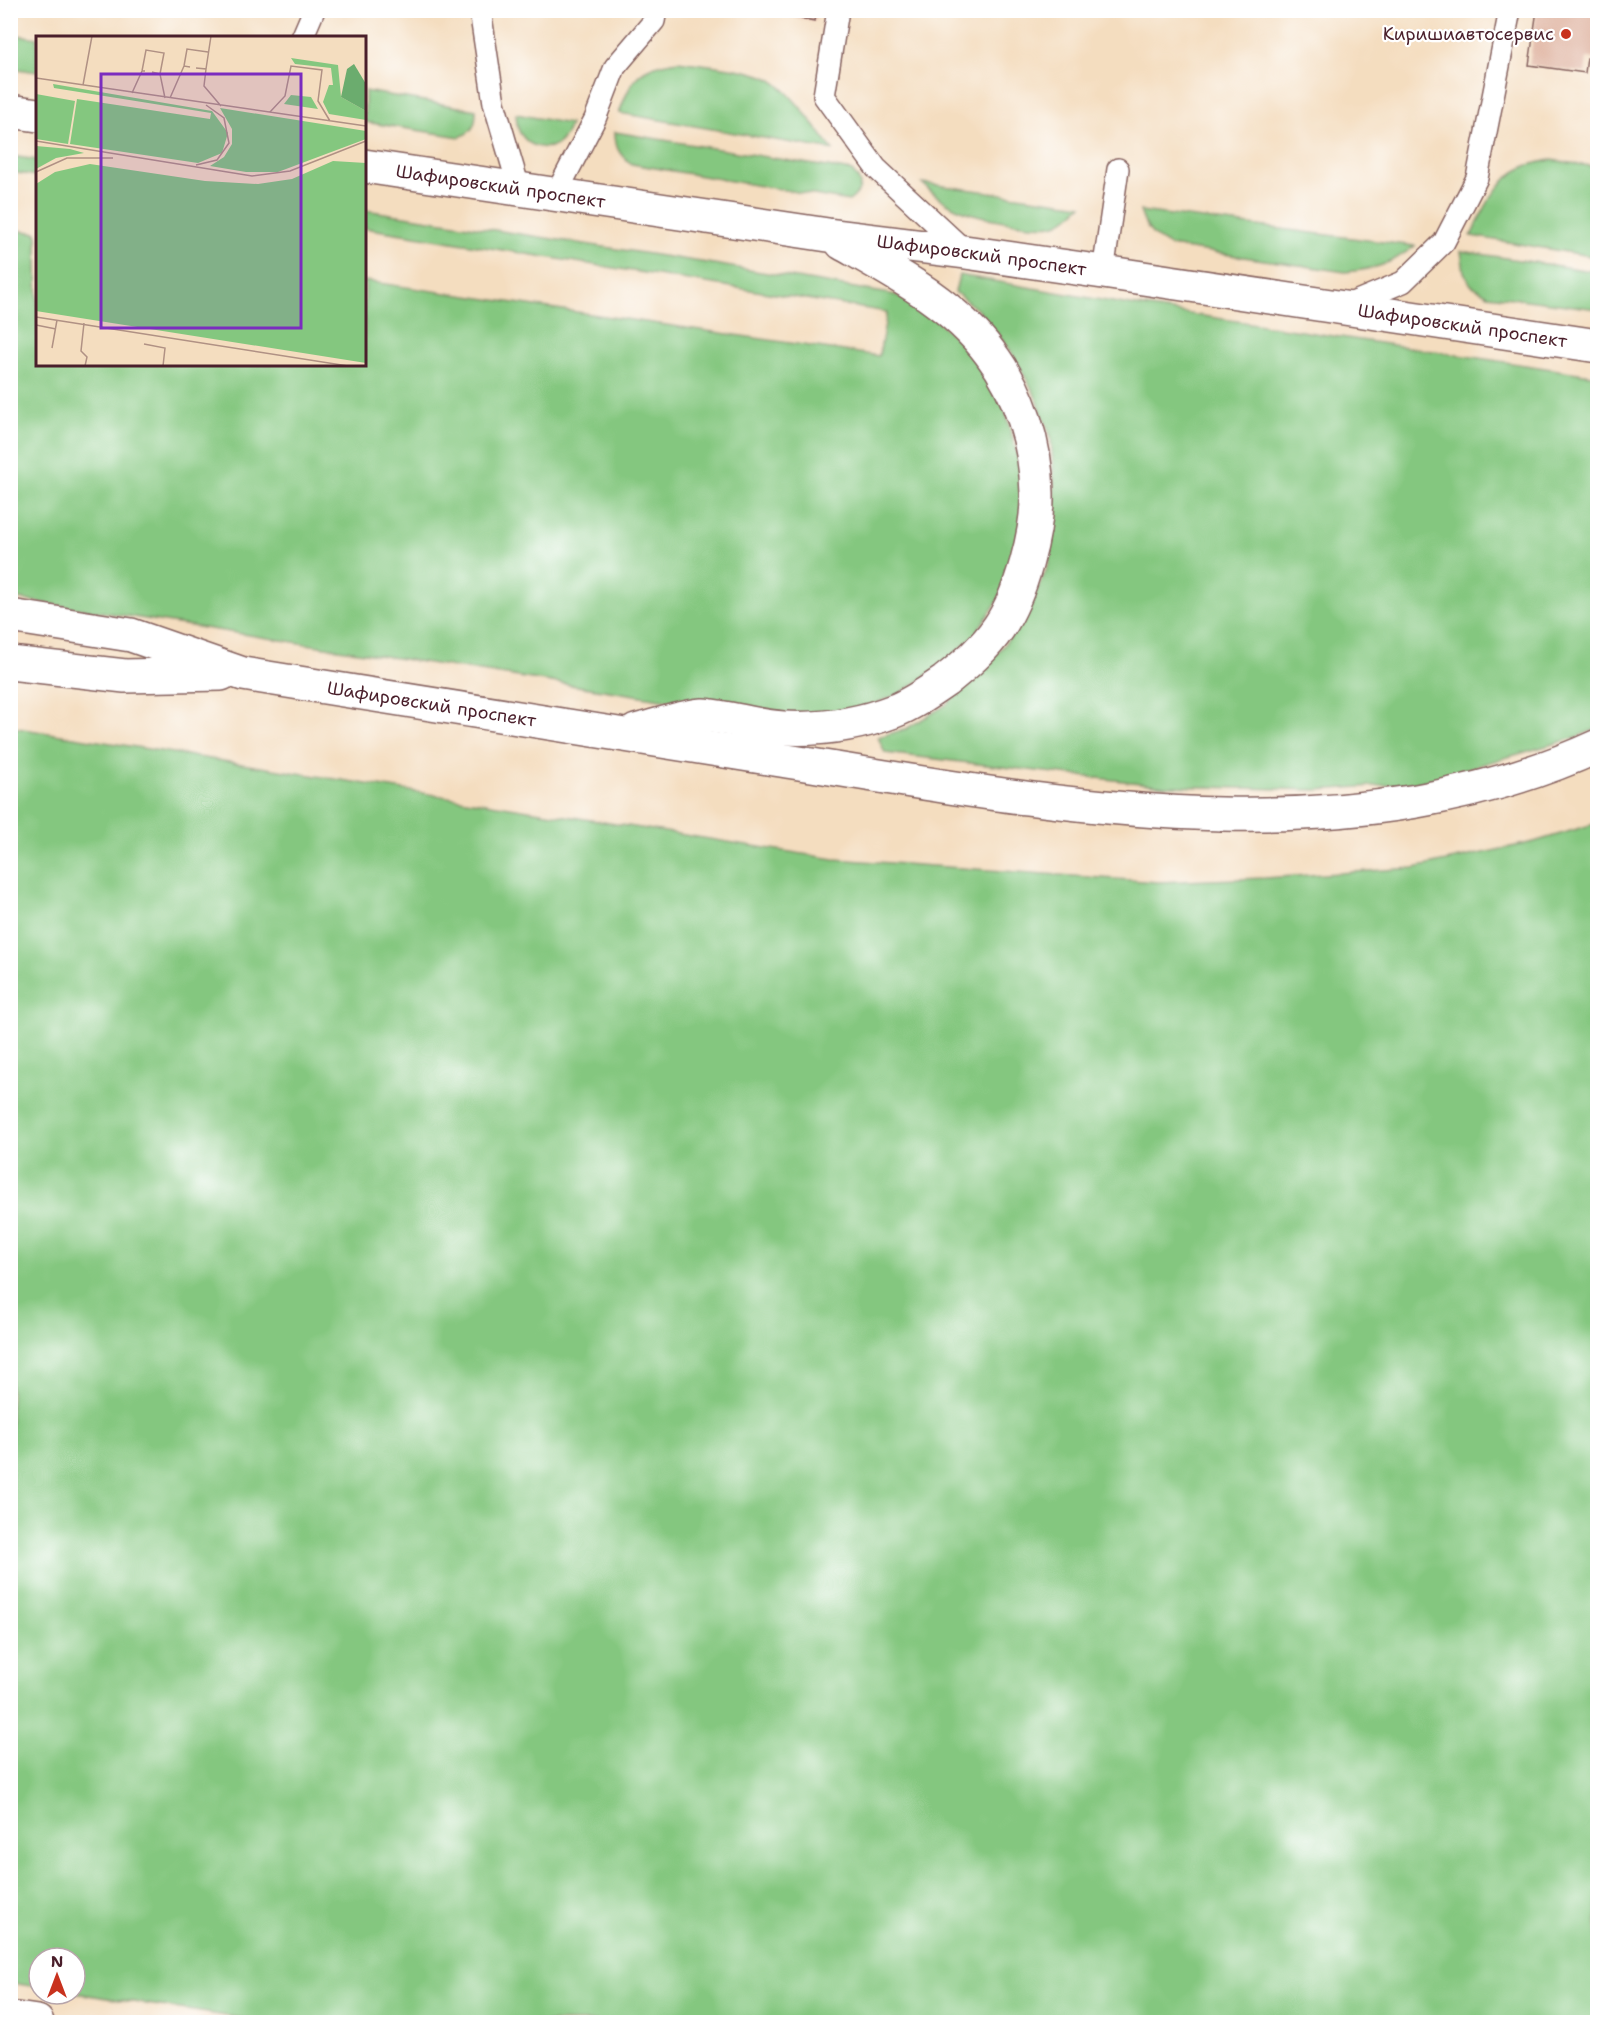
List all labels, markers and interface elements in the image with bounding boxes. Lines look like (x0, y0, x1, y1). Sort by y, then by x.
place label: Киришиавтосервис (1383, 22, 1554, 46)
marker: Киришиавтосервис (1559, 27, 1573, 41)
inset map (36, 36, 366, 366)
street label: Шафировский проспект (394, 159, 608, 214)
street label: Шафировский проспект (875, 229, 1089, 282)
street label: Шафировский проспект (1356, 298, 1570, 353)
street label: Шафировский проспект (325, 676, 539, 733)
north arrow (27, 1946, 87, 2006)
text: N (51, 1951, 63, 1972)

